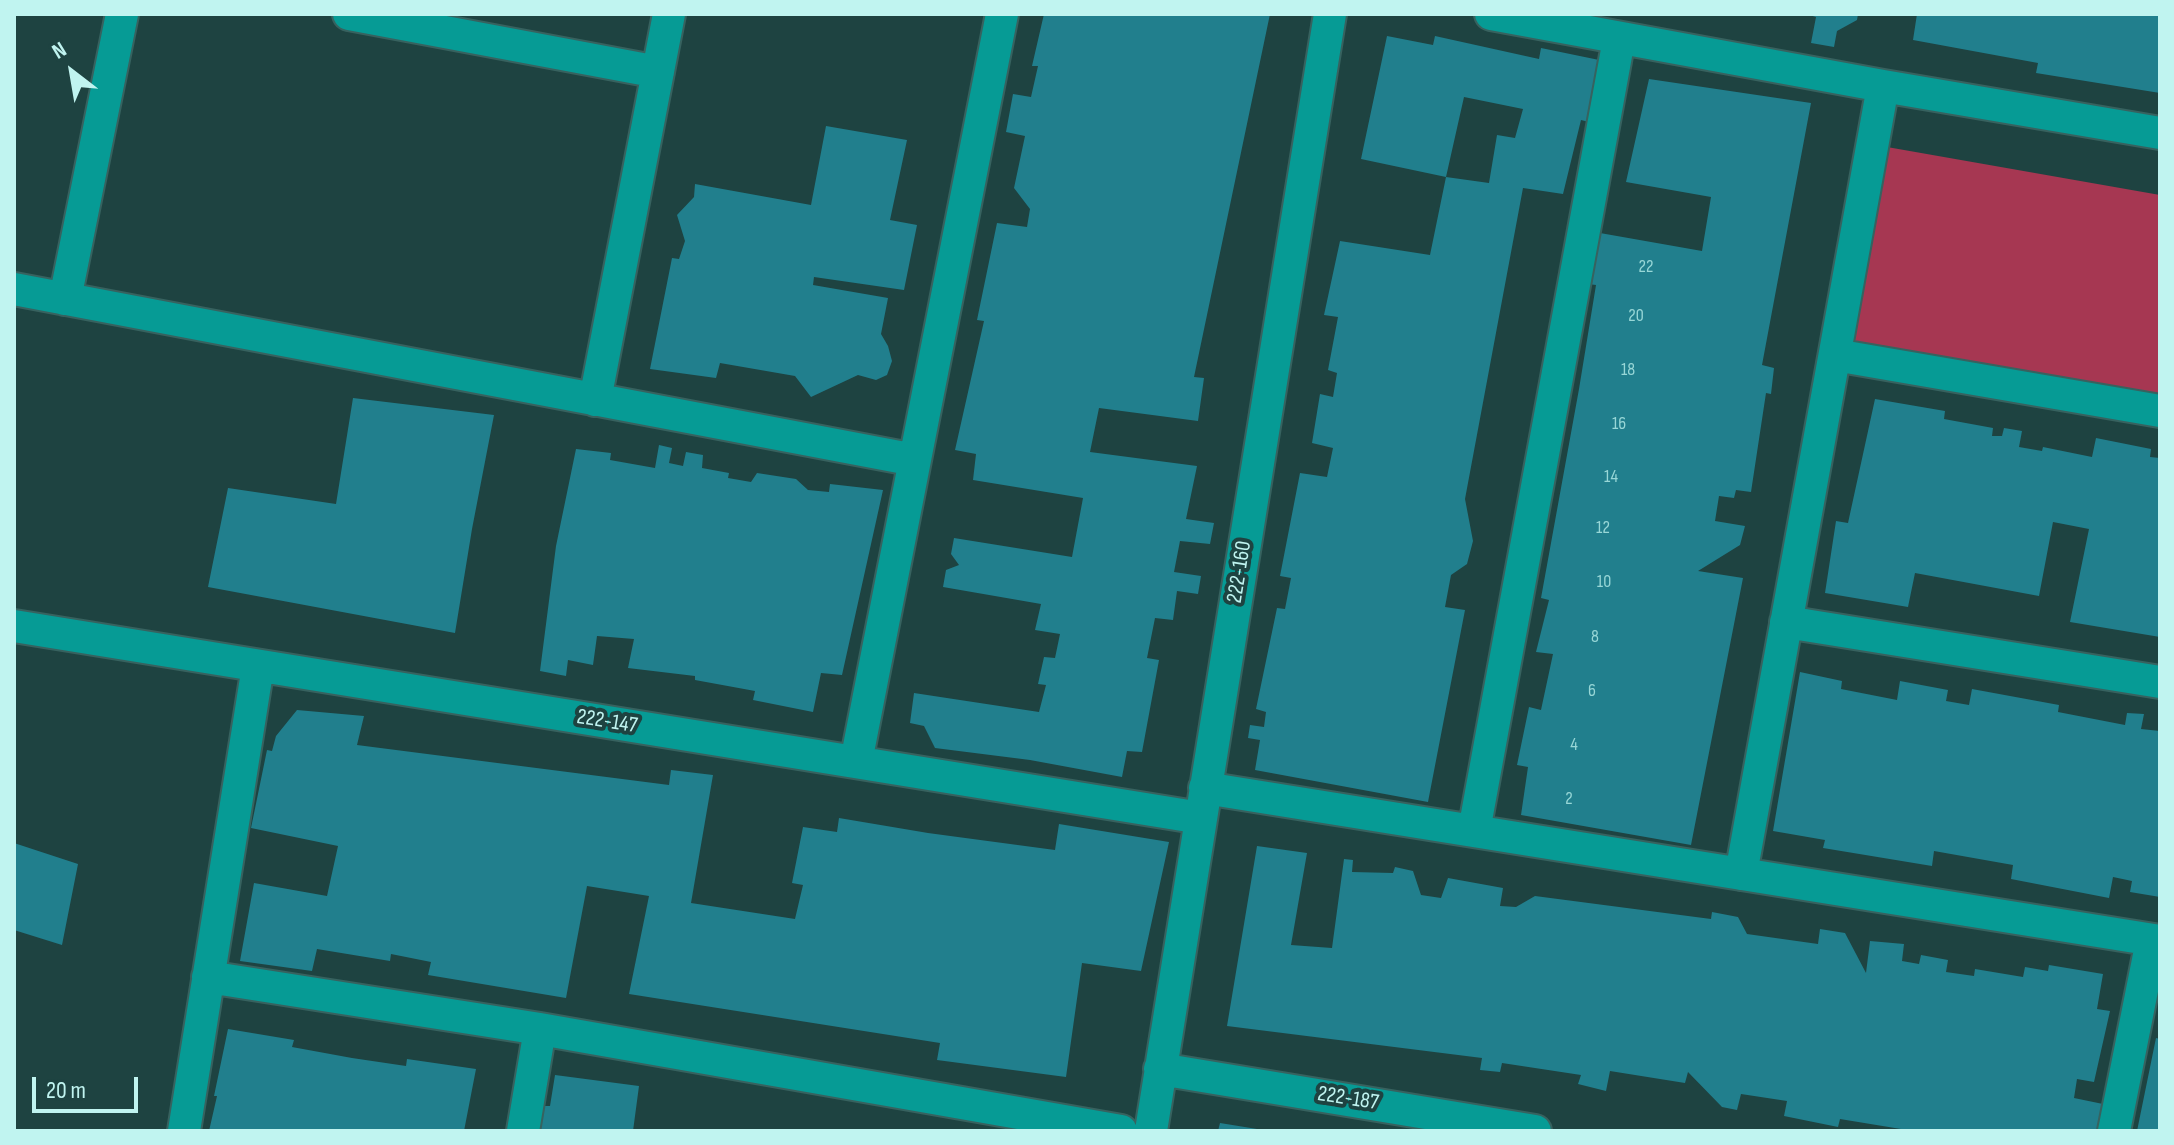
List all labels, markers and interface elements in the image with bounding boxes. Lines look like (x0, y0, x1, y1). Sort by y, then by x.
north arrow (32, 32, 112, 112)
text: N (47, 36, 71, 66)
house number: 22 (1639, 256, 1653, 278)
house number: 20 (1628, 305, 1644, 327)
house number: 18 (1621, 359, 1635, 381)
house number: 16 (1612, 413, 1626, 435)
house number: 14 (1604, 466, 1618, 488)
house number: 12 (1596, 517, 1610, 539)
street label: 222-160 (1222, 539, 1258, 605)
house number: 10 (1597, 571, 1611, 593)
house number: 8 (1591, 626, 1599, 648)
house number: 6 (1588, 680, 1596, 702)
street label: 222-147 (575, 704, 639, 740)
house number: 4 (1570, 734, 1578, 756)
house number: 2 (1565, 788, 1573, 810)
scale bar (36, 1061, 142, 1111)
text: 20 m (46, 1076, 86, 1105)
street label: 222-187 (1316, 1081, 1380, 1117)

